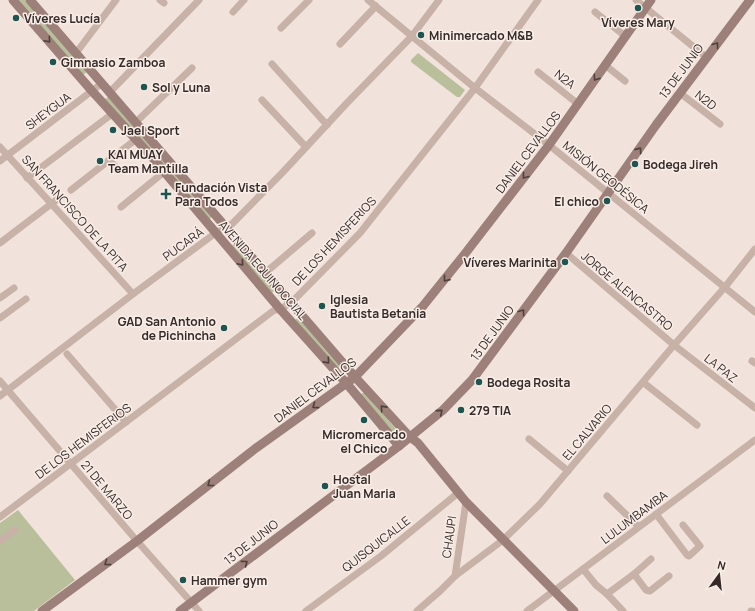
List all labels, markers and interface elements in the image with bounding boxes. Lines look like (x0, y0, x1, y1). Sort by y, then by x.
marker: Víveres Mary (633, 3, 643, 13)
place label: Víveres Lucía (24, 10, 100, 27)
marker: Víveres Lucía (11, 13, 21, 23)
place label: Víveres Mary (601, 14, 675, 31)
place label: Minimercado M&B (429, 27, 533, 44)
marker: Minimercado M&B (416, 30, 426, 40)
one-way arrow (43, 36, 50, 43)
street label: 13 DE JUNIO (655, 40, 707, 102)
one-way arrow (711, 43, 718, 50)
place label: Gimnasio Zamboa (61, 54, 166, 71)
marker: Gimnasio Zamboa (48, 57, 58, 67)
street label: N2A (551, 65, 579, 93)
one-way arrow (593, 74, 601, 81)
place label: Sol y Luna (152, 79, 211, 96)
marker: Sol y Luna (139, 82, 149, 92)
street label: N2D (692, 86, 720, 114)
street label: SHEYGUA (22, 88, 75, 134)
street label: DANIEL CEVALLOS (492, 107, 564, 197)
place label: Jael Sport (121, 122, 180, 139)
marker: Jael Sport (108, 125, 118, 135)
street label: MISIÓN GEODÉSICA (559, 137, 653, 217)
place label: KAI MUAY Team Mantilla (108, 146, 188, 177)
one-way arrow (634, 147, 642, 154)
street label: SAN FRANCISCO DE LA PITA (18, 151, 132, 275)
marker: KAI MUAY Team Mantilla (95, 156, 105, 166)
place label: Bodega Jireh (643, 156, 718, 173)
marker: Bodega Jireh (630, 159, 640, 169)
one-way arrow (523, 172, 530, 179)
place label: Fundación Vista Para Todos (175, 179, 267, 210)
marker: Fundación Vista Para Todos (160, 188, 172, 200)
street label: DE LOS HEMISFERIOS (288, 193, 380, 289)
place label: El chico (554, 193, 599, 210)
marker: El chico (602, 196, 612, 206)
street label: AVENIDA EQUINOCCIAL (215, 217, 311, 323)
street label: PUCARÁ (159, 223, 207, 265)
street label: JORGE ALENCASTRO (578, 248, 677, 335)
place label: Víveres Marinita (463, 254, 557, 271)
marker: Víveres Marinita (560, 257, 570, 267)
one-way arrow (237, 259, 244, 266)
one-way arrow (443, 274, 450, 281)
place label: Iglesia Bautista Betania (330, 291, 426, 322)
marker: Iglesia Bautista Betania (317, 301, 327, 311)
street label: 13 DE JUNIO (466, 302, 518, 364)
one-way arrow (517, 309, 525, 316)
place label: GAD San Antonio de Pichincha (118, 313, 216, 344)
marker: GAD San Antonio de Pichincha (219, 323, 229, 333)
street label: LA PAZ (701, 350, 741, 386)
street label: DANIEL CEVALLOS (270, 354, 360, 426)
one-way arrow (322, 357, 329, 364)
place label: Bodega Rosita (487, 374, 571, 391)
marker: Bodega Rosita (474, 377, 484, 387)
street label: DE LOS HEMISFERIOS (31, 399, 135, 483)
street label: EL CALVARIO (558, 400, 616, 464)
one-way arrow (312, 401, 319, 409)
place label: 279 TIA (469, 402, 511, 419)
one-way arrow (381, 405, 388, 412)
marker: 279 TIA (456, 405, 466, 415)
one-way arrow (435, 409, 442, 416)
marker: Micromercado el Chico (359, 415, 369, 425)
place label: Micromercado el Chico (322, 426, 406, 457)
street label: 21 DE MARZO (77, 457, 137, 523)
place label: Hostal Juan Maria (333, 471, 396, 502)
one-way arrow (208, 479, 215, 486)
marker: Hostal Juan Maria (320, 481, 330, 491)
street label: LULUMBAMBA (597, 486, 671, 548)
street label: QUISQUICALLE (338, 512, 414, 576)
street label: 13 DE JUNIO (220, 515, 282, 569)
street label: CHAUPI (438, 515, 460, 559)
north arrow (699, 555, 739, 595)
text: N (716, 557, 728, 573)
one-way arrow (105, 558, 112, 565)
one-way arrow (241, 560, 248, 568)
place label: Hammer gym (191, 572, 268, 589)
marker: Hammer gym (178, 575, 188, 585)

